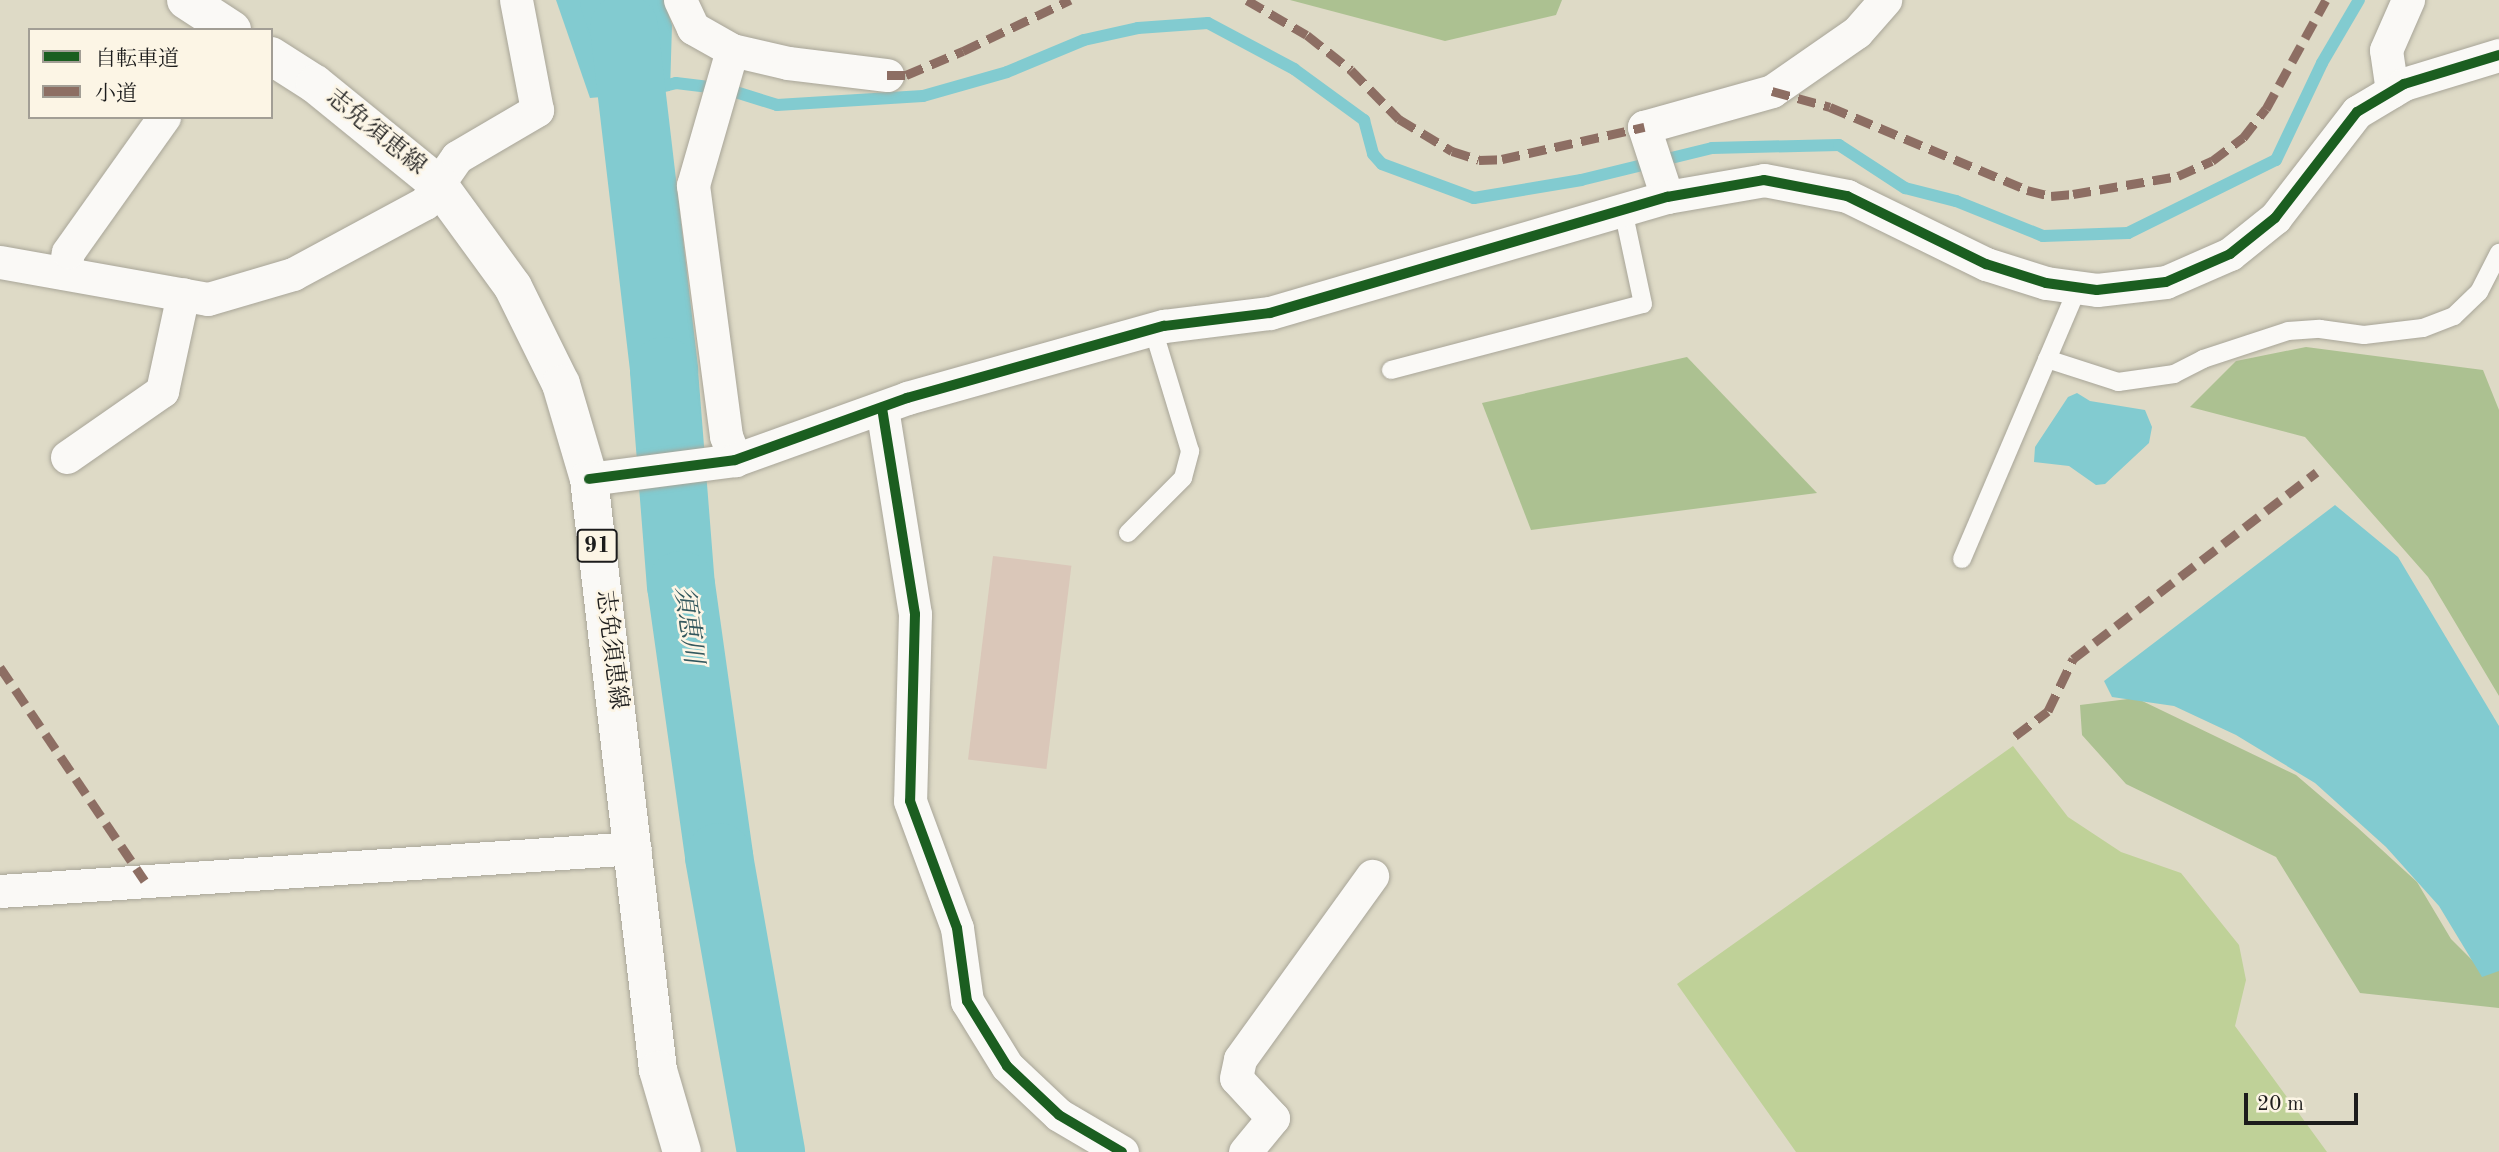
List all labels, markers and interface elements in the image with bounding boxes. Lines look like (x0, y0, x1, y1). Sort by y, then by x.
legend (28, 28, 273, 119)
text: 自転車道 (95, 49, 179, 70)
text: 小道 (95, 84, 137, 105)
street label: 志免須恵線 (319, 84, 431, 182)
road number: 91 (576, 526, 618, 566)
water label: 須恵川 (666, 584, 708, 666)
street label: 志免須恵線 (588, 589, 632, 711)
scale bar (2247, 1078, 2361, 1122)
text: 20 m (2257, 1094, 2304, 1115)

